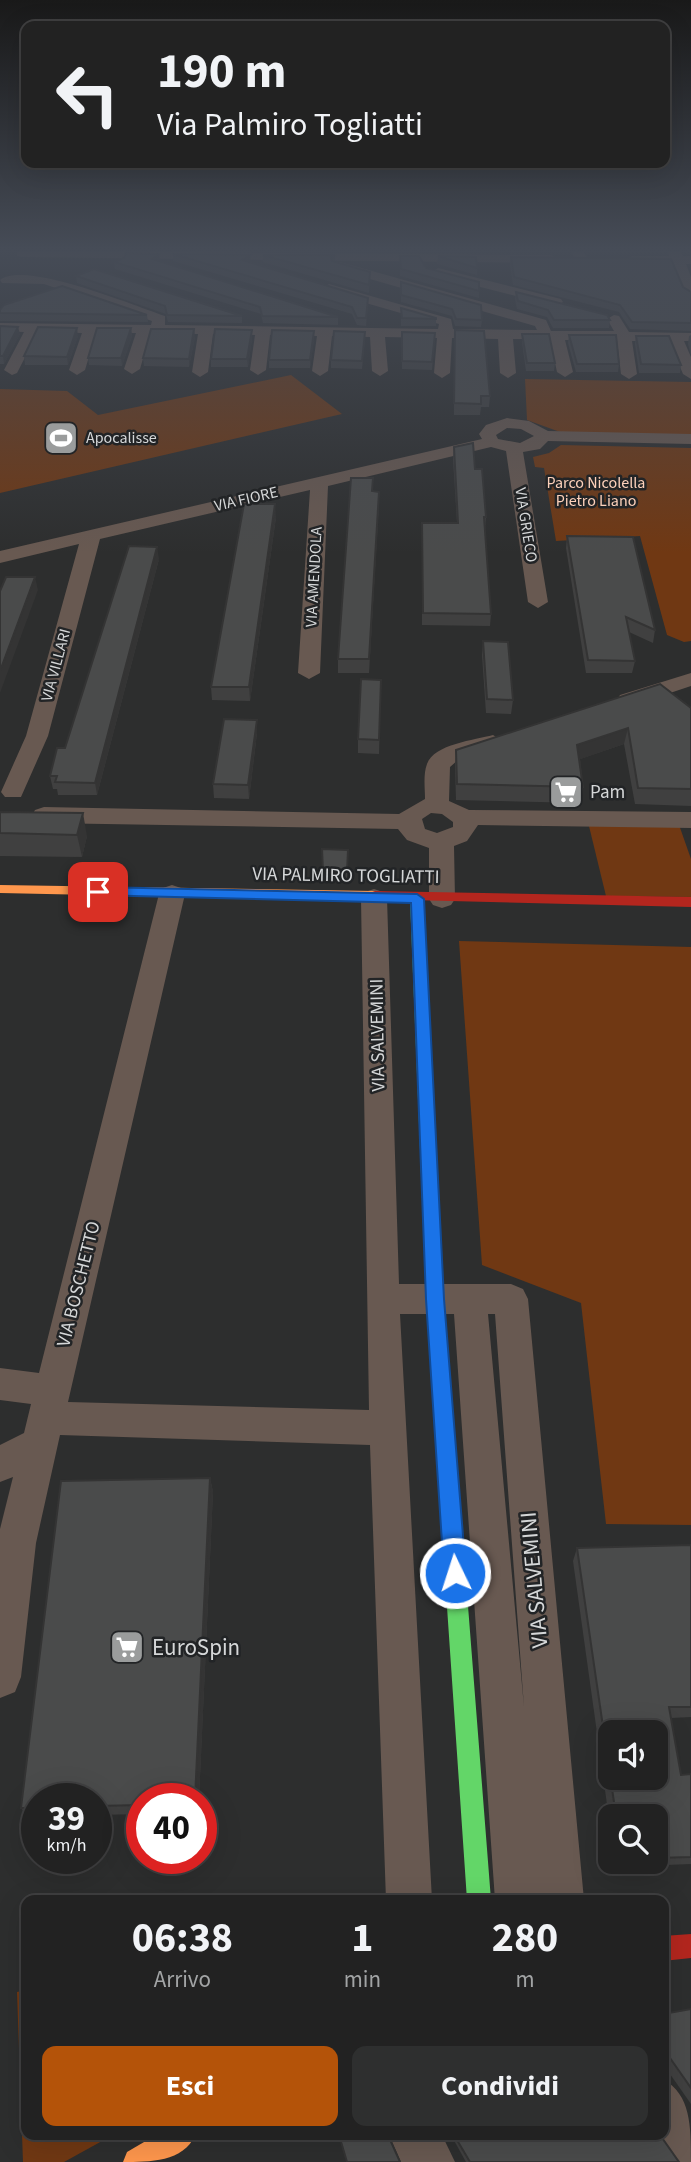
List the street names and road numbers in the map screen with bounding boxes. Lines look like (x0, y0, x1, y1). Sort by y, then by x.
street label: VIA FIORE (212, 481, 280, 517)
street label: VIA GRIECO (509, 486, 543, 564)
street label: VIA AMENDOLA (300, 526, 328, 628)
street label: VIA VILLARI (36, 626, 76, 704)
street label: VIA PALMIRO TOGLIATTI (252, 861, 440, 891)
street label: VIA SALVEMINI (364, 978, 392, 1092)
street label: VIA BOSCHETTO (50, 1218, 108, 1350)
street label: VIA SALVEMINI (512, 1510, 556, 1650)

